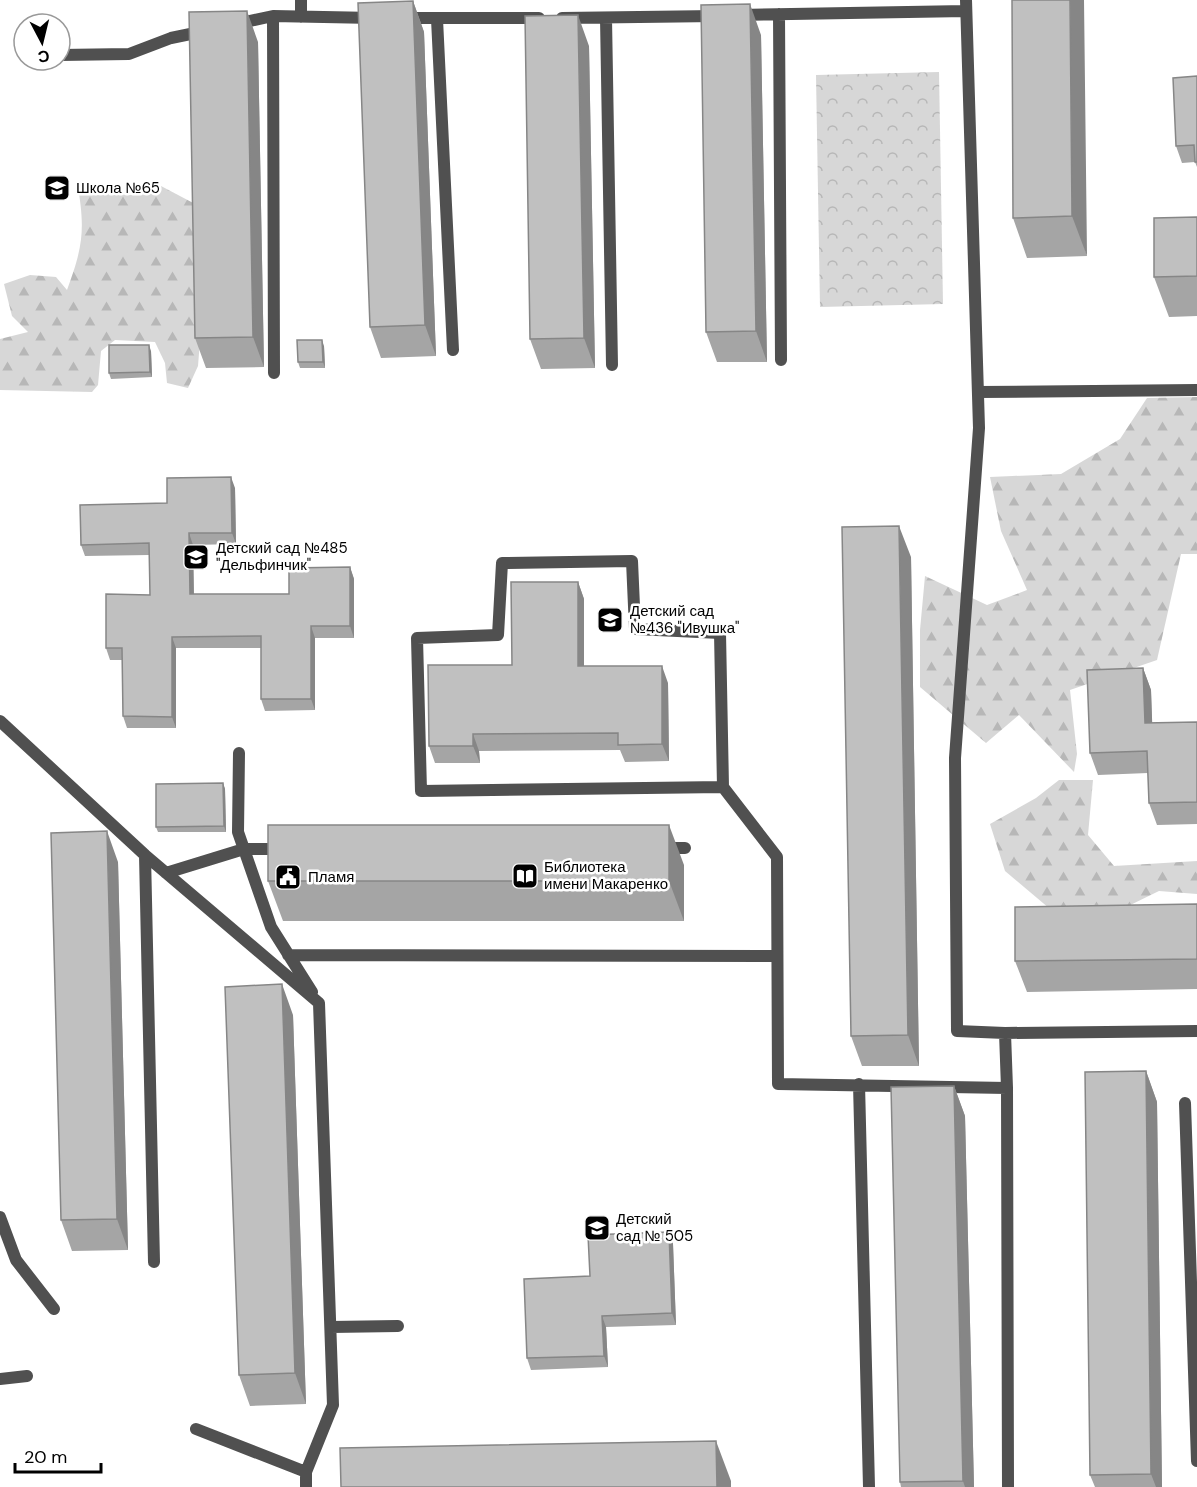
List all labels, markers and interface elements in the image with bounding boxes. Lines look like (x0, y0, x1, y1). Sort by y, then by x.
north arrow (12, 12, 72, 72)
text: С (36, 45, 51, 68)
school or university icon: Школа №65 (42, 173, 72, 203)
place label: Школа №65 (76, 178, 160, 198)
place label: Детский сад №485 "Дельфинчик" (216, 538, 348, 575)
school or university icon: Детский сад №485 "Дельфинчик" (181, 542, 211, 572)
place label: Детский сад №436 "Ивушка" (630, 601, 739, 638)
school or university icon: Детский сад №436 "Ивушка" (595, 605, 625, 635)
place label: Библиотека имени Макаренко (544, 857, 668, 894)
library icon: Библиотека имени Макаренко (510, 861, 540, 891)
public building icon: Пламя (273, 862, 303, 892)
place label: Пламя (308, 867, 354, 887)
place label: Детский сад № 505 (616, 1209, 693, 1246)
school or university icon: Детский сад № 505 (582, 1213, 612, 1243)
scale bar (15, 1436, 100, 1474)
text: 20 m (24, 1445, 67, 1469)

